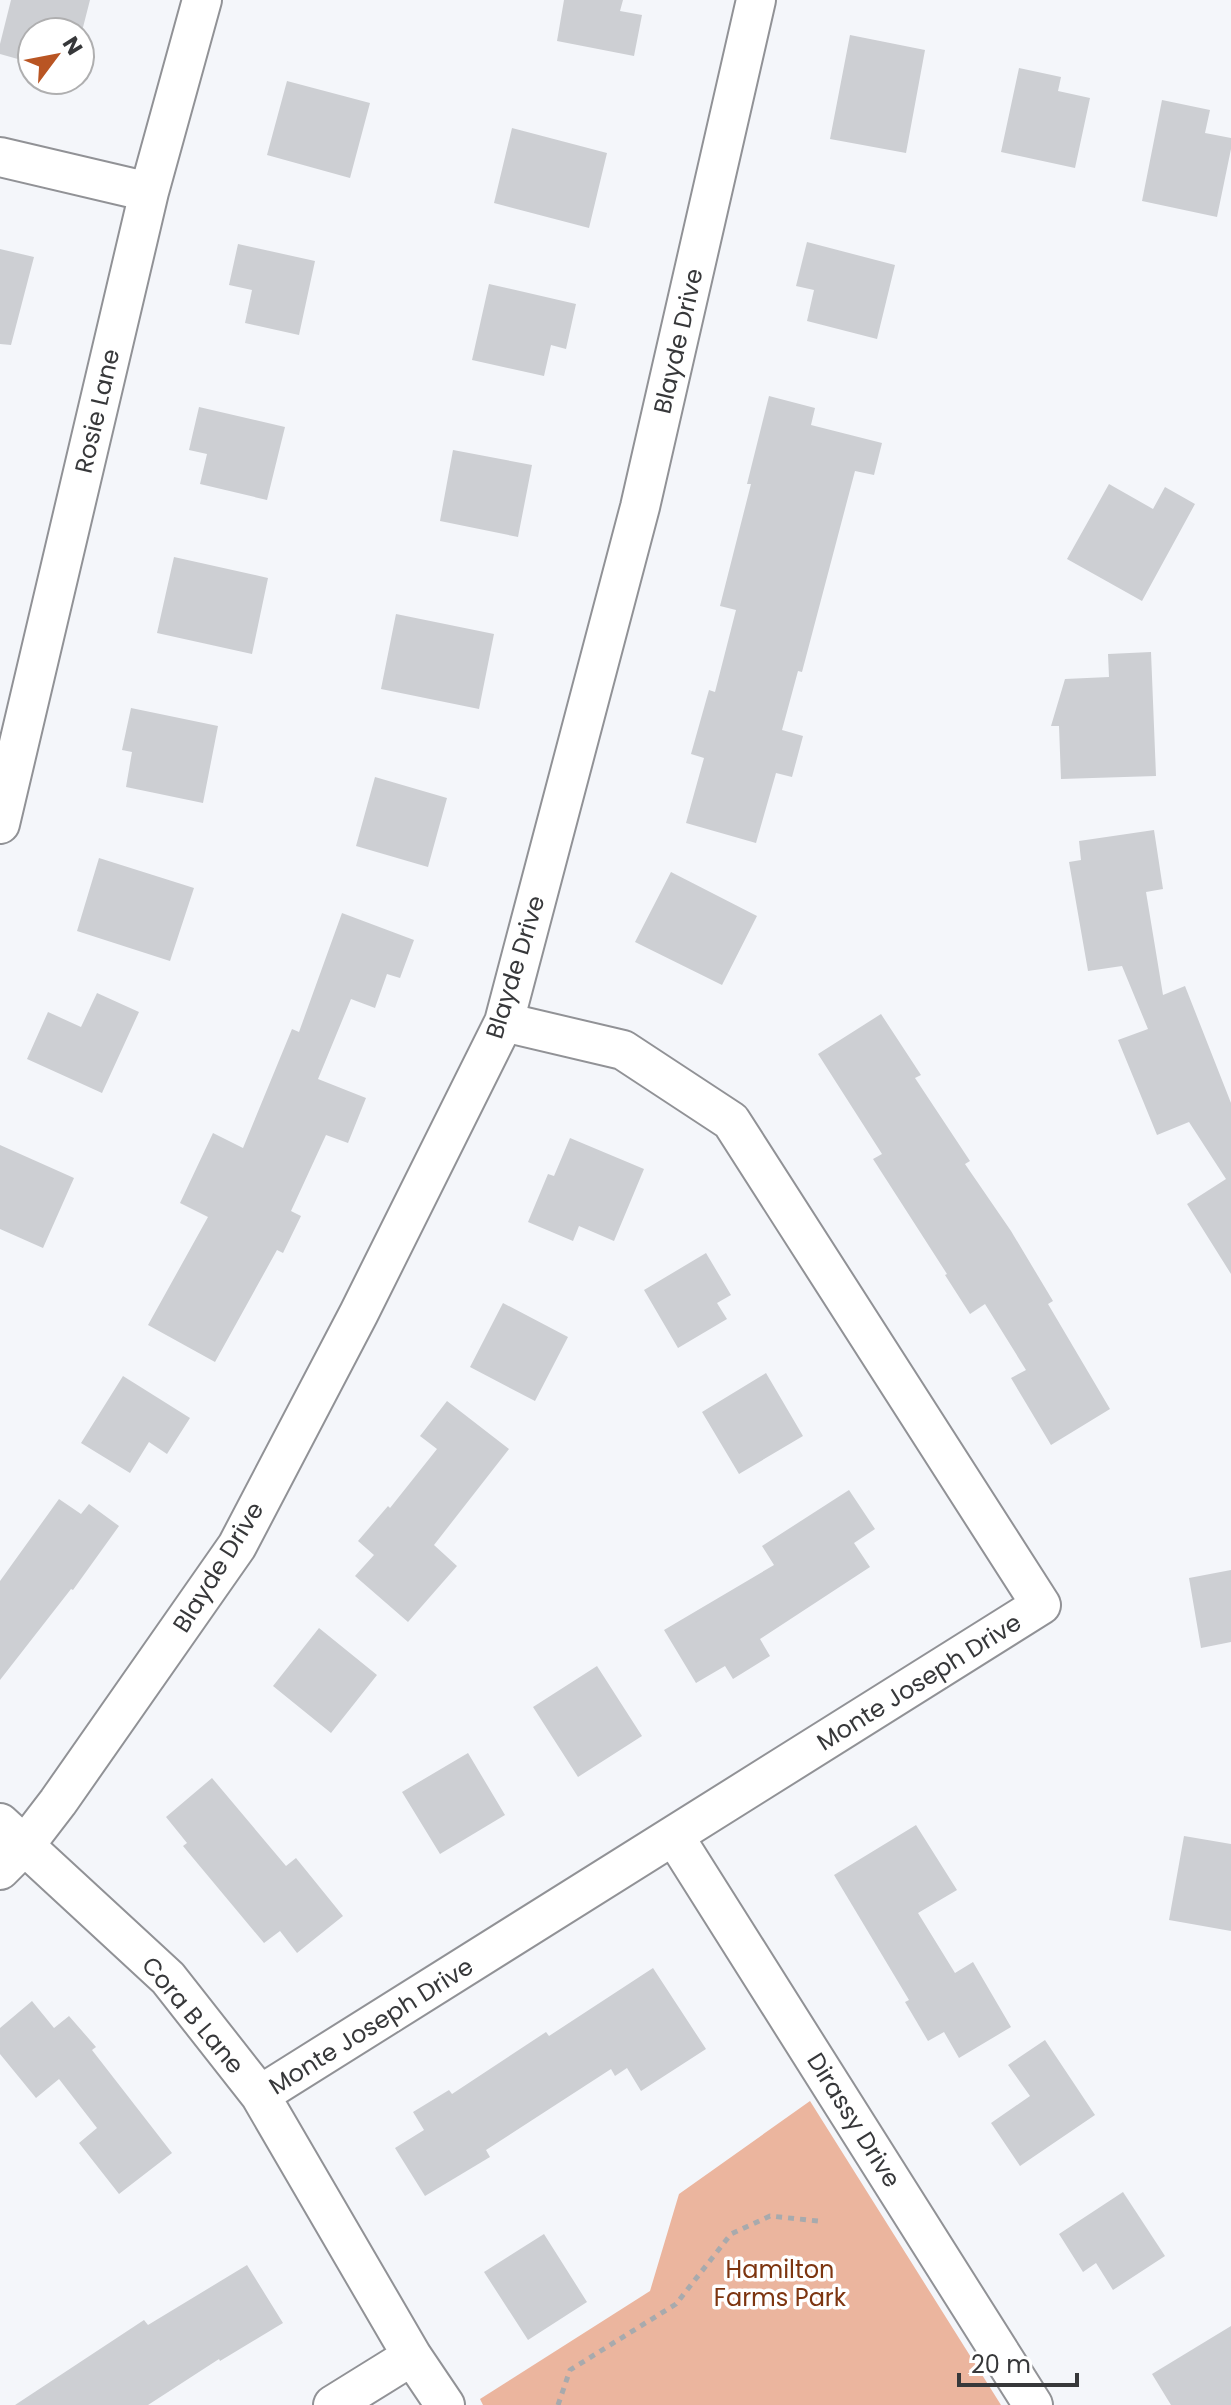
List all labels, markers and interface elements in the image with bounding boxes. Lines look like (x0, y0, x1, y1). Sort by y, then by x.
north arrow (16, 16, 96, 96)
text: N (55, 30, 90, 61)
street label: Blayde Drive (645, 265, 711, 417)
street label: Rosie Lane (67, 346, 127, 476)
street label: Blayde Drive (478, 891, 552, 1043)
street label: Blayde Drive (165, 1495, 271, 1639)
street label: Monte Joseph Drive (811, 1606, 1027, 1758)
street label: Cora B Lane (134, 1949, 252, 2081)
street label: Monte Joseph Drive (263, 1950, 479, 2102)
street label: Dirassy Drive (799, 2046, 909, 2194)
park label: Hamilton Farms Park (714, 2253, 847, 2314)
scale bar (959, 2337, 1077, 2387)
text: 20 m (971, 2348, 1031, 2381)

